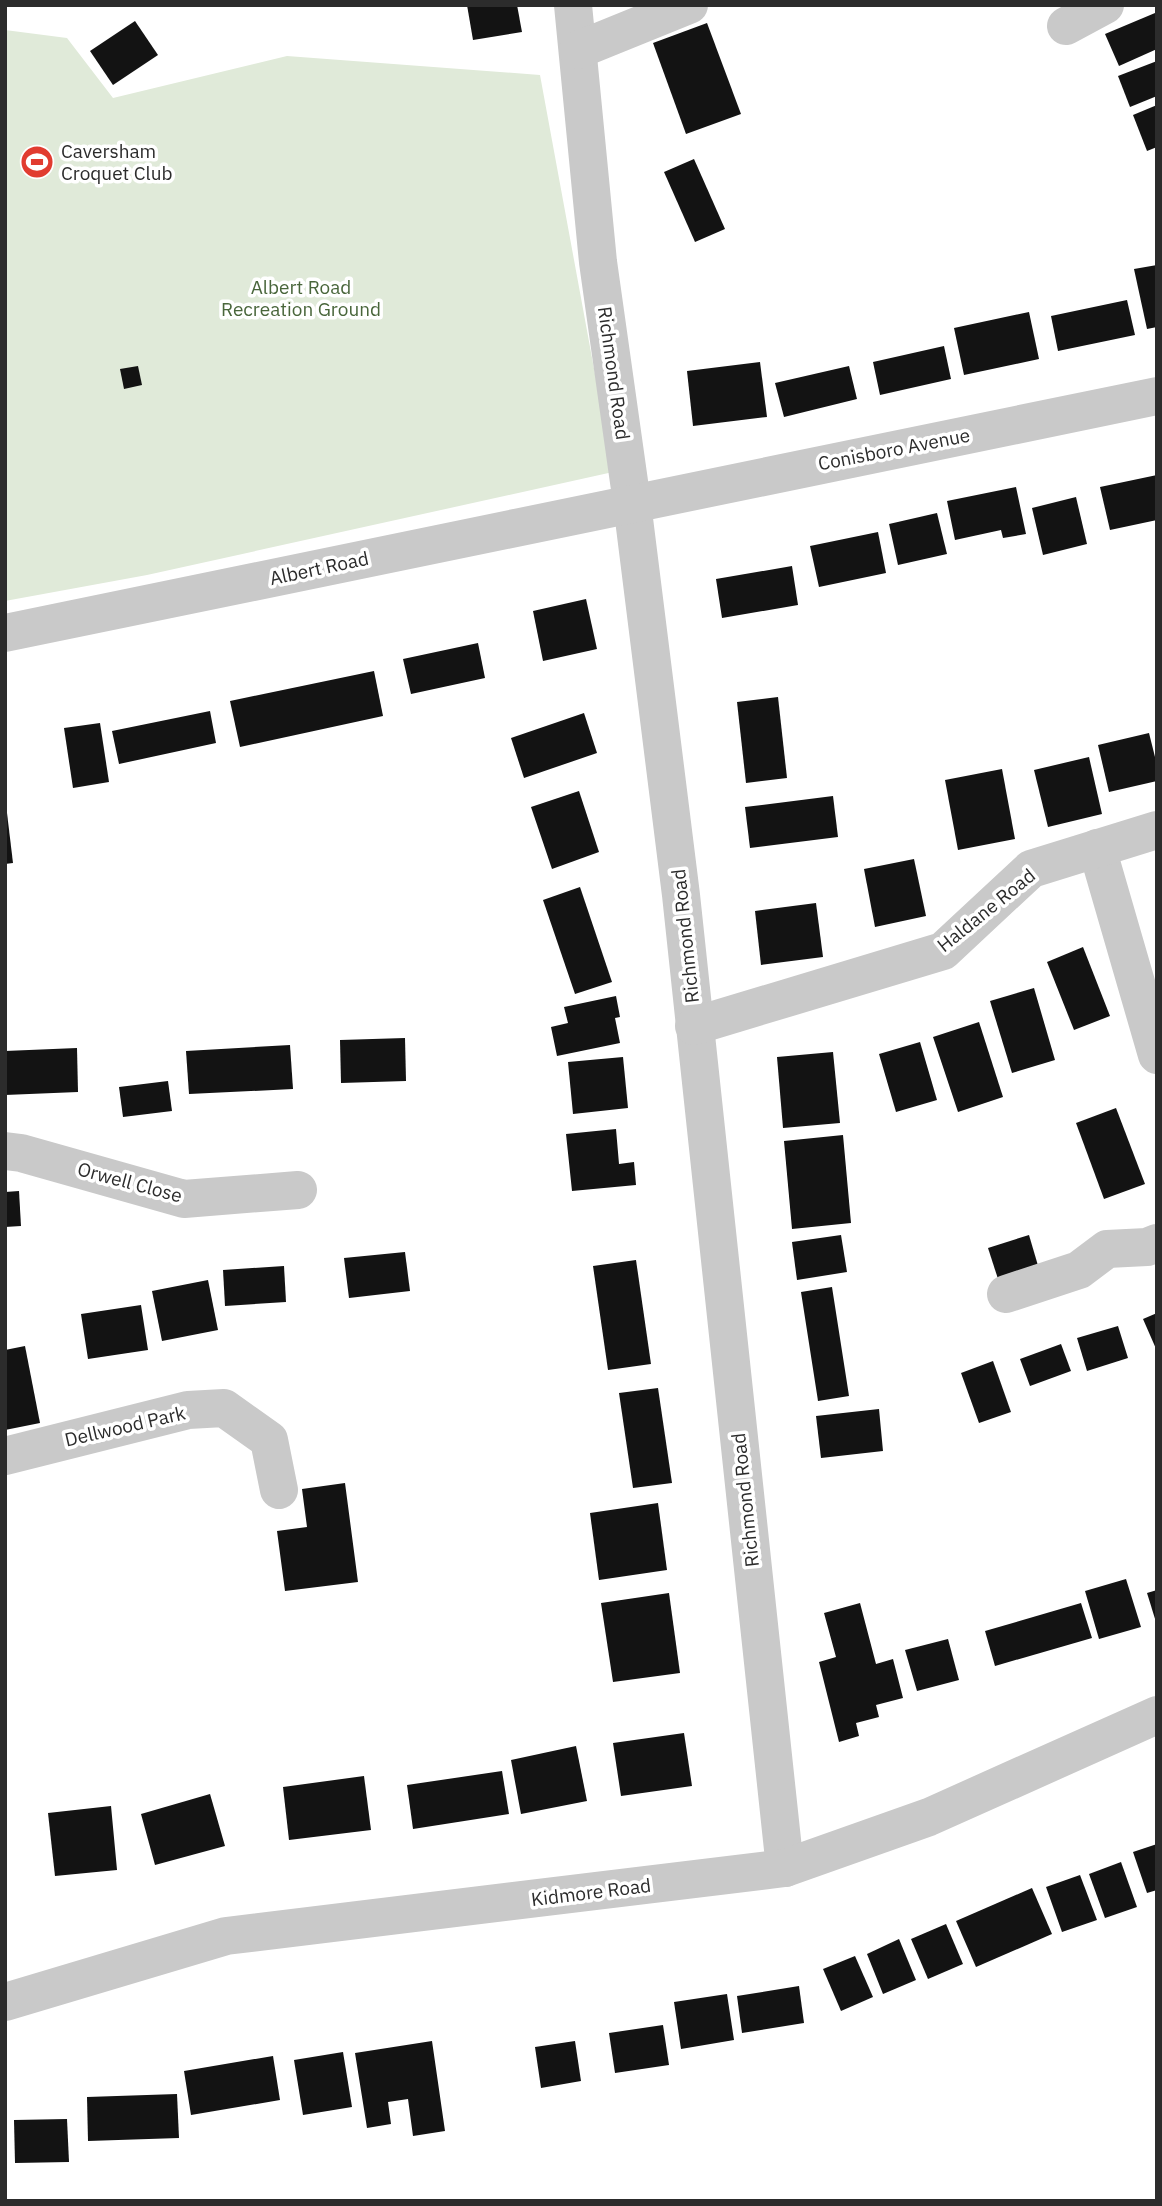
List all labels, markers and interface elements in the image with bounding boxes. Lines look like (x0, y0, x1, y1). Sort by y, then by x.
place label: Caversham Croquet Club (61, 139, 173, 185)
sports icon: Caversham Croquet Club (18, 143, 56, 181)
park label: Albert Road Recreation Ground (221, 275, 381, 321)
street label: Richmond Road (593, 305, 635, 441)
street label: Conisboro Avenue (816, 422, 972, 476)
street label: Albert Road (267, 546, 371, 590)
street label: Haldane Road (932, 863, 1040, 957)
street label: Richmond Road (666, 868, 704, 1004)
street label: Orwell Close (75, 1157, 185, 1207)
street label: Dellwood Park (62, 1400, 188, 1452)
street label: Richmond Road (726, 1432, 764, 1568)
street label: Kidmore Road (530, 1873, 652, 1911)

